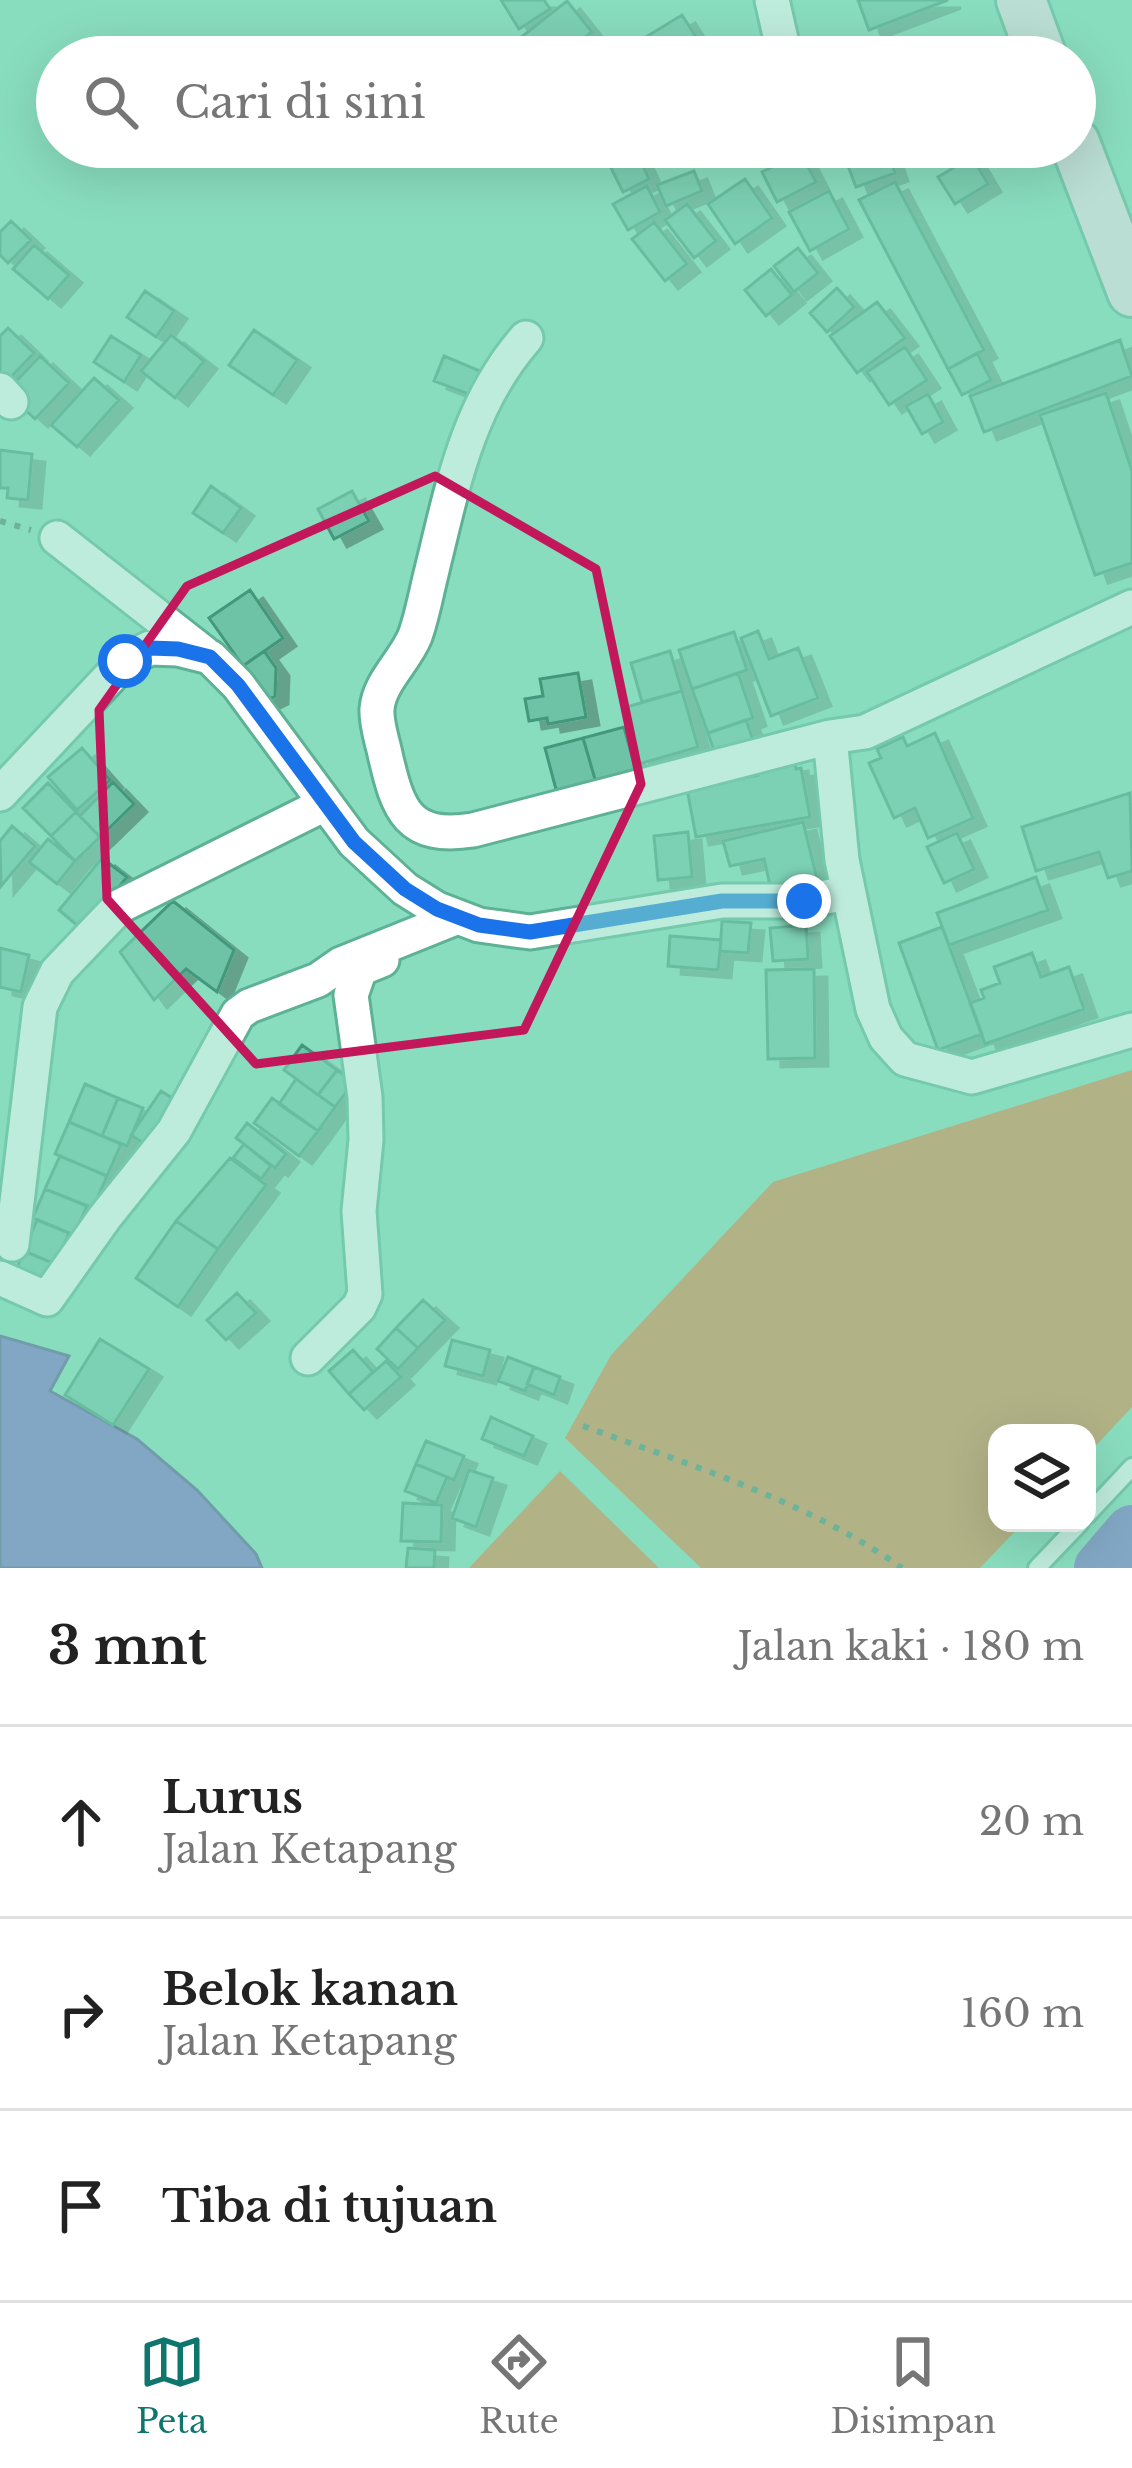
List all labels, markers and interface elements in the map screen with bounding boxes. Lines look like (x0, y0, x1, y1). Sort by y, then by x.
search box (36, 36, 1096, 168)
icon: search (78, 69, 144, 135)
text: Cari di sini (174, 74, 426, 130)
route start (98, 634, 152, 688)
route end (777, 874, 831, 928)
map controls (988, 1424, 1096, 1532)
button: layers (988, 1424, 1096, 1532)
text: 3 mnt (48, 1615, 207, 1678)
text: Jalan kaki · 180 m (738, 1622, 1084, 1671)
text: Lurus (162, 1769, 303, 1825)
icon: ahead (48, 1789, 114, 1855)
text: 20 m (979, 1797, 1084, 1846)
text: Jalan Ketapang (162, 1825, 457, 1874)
text: Belok kanan (162, 1961, 458, 2017)
icon: right (48, 1981, 114, 2047)
text: 160 m (961, 1989, 1084, 2038)
text: Jalan Ketapang (162, 2017, 457, 2066)
icon: arrive (48, 2173, 114, 2239)
text: Tiba di tujuan (162, 2178, 497, 2234)
tab: Peta (136, 2329, 207, 2442)
tab: Rute (479, 2329, 559, 2442)
tab: Disimpan (831, 2329, 996, 2442)

